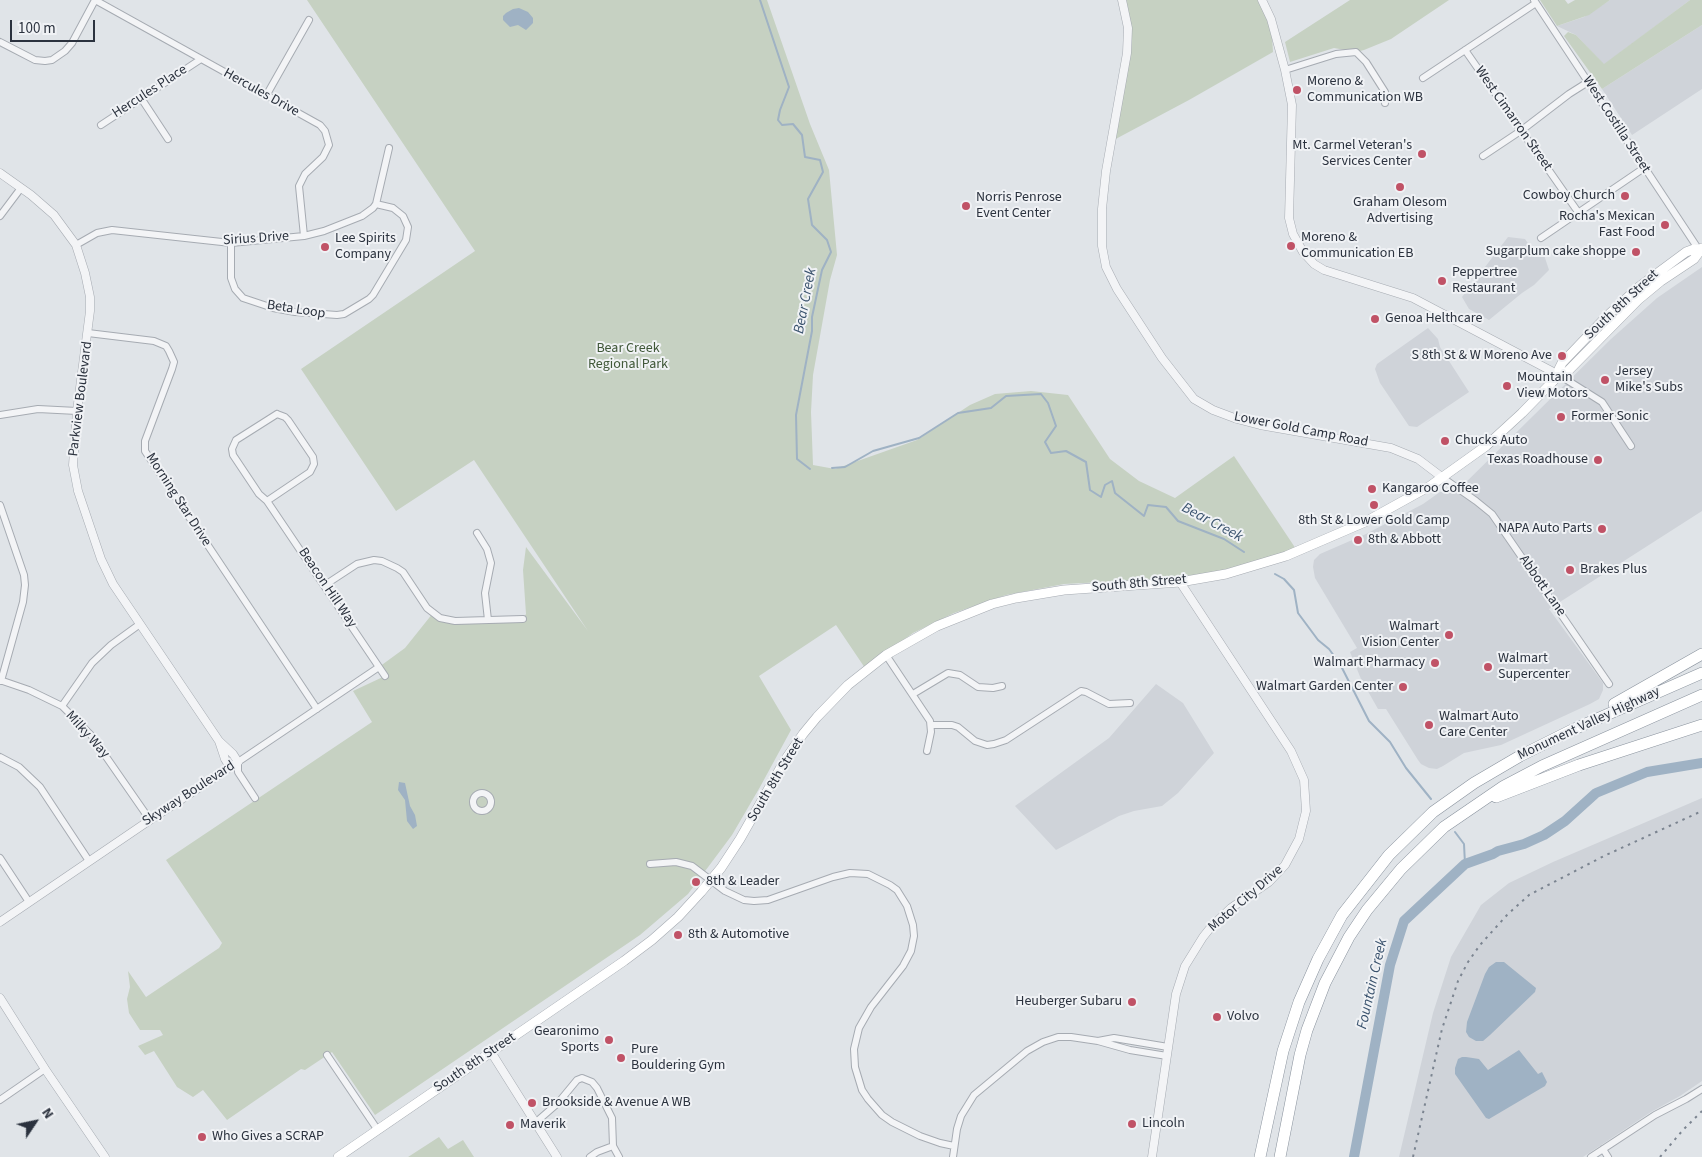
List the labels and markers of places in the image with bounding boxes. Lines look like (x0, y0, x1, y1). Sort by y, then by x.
place label: Moreno & Communication WB (1307, 74, 1423, 106)
marker: Moreno & Communication WB (1291, 84, 1303, 96)
place label: Mt. Carmel Veteran's Services Center (1292, 138, 1412, 170)
marker: Mt. Carmel Veteran's Services Center (1416, 148, 1428, 160)
marker: Graham Olesom Advertising (1394, 181, 1406, 193)
place label: Cowboy Church (1523, 188, 1615, 204)
place label: Norris Penrose Event Center (976, 190, 1062, 222)
marker: Cowboy Church (1619, 190, 1631, 202)
place label: Graham Olesom Advertising (1353, 195, 1447, 228)
marker: Norris Penrose Event Center (960, 200, 972, 212)
place label: Rocha's Mexican Fast Food (1559, 209, 1655, 242)
marker: Rocha's Mexican Fast Food (1659, 219, 1671, 231)
place label: Moreno & Communication EB (1301, 230, 1413, 262)
place label: Lee Spirits Company (335, 231, 396, 264)
marker: Moreno & Communication EB (1285, 240, 1297, 252)
marker: Lee Spirits Company (319, 241, 331, 253)
place label: Sugarplum cake shoppe (1486, 244, 1626, 260)
marker: Sugarplum cake shoppe (1630, 246, 1642, 258)
place label: Peppertree Restaurant (1452, 265, 1517, 298)
marker: Peppertree Restaurant (1436, 275, 1448, 287)
place label: Genoa Helthcare (1385, 311, 1482, 327)
marker: Genoa Helthcare (1369, 313, 1381, 325)
place label: S 8th St & W Moreno Ave (1411, 348, 1552, 364)
marker: S 8th St & W Moreno Ave (1556, 350, 1568, 362)
place label: Jersey Mike's Subs (1615, 364, 1683, 397)
place label: Mountain View Motors (1517, 370, 1588, 402)
marker: Jersey Mike's Subs (1599, 374, 1611, 386)
marker: Mountain View Motors (1501, 380, 1513, 392)
place label: Former Sonic (1571, 409, 1649, 425)
marker: Former Sonic (1555, 411, 1567, 423)
place label: Chucks Auto (1455, 433, 1527, 449)
marker: Chucks Auto (1439, 435, 1451, 447)
place label: Texas Roadhouse (1487, 452, 1588, 468)
marker: Texas Roadhouse (1592, 454, 1604, 466)
place label: Kangaroo Coffee (1382, 481, 1479, 497)
marker: Kangaroo Coffee (1366, 483, 1378, 495)
marker: 8th St & Lower Gold Camp (1368, 499, 1380, 511)
place label: 8th St & Lower Gold Camp (1298, 513, 1450, 529)
place label: NAPA Auto Parts (1498, 521, 1592, 537)
marker: NAPA Auto Parts (1596, 523, 1608, 535)
place label: 8th & Abbott (1368, 532, 1441, 548)
marker: 8th & Abbott (1352, 534, 1364, 546)
place label: Brakes Plus (1580, 562, 1647, 578)
marker: Brakes Plus (1564, 564, 1576, 576)
place label: Walmart Vision Center (1362, 619, 1439, 652)
marker: Walmart Vision Center (1443, 629, 1455, 641)
place label: Walmart Supercenter (1498, 651, 1570, 684)
place label: Walmart Pharmacy (1313, 655, 1425, 671)
marker: Walmart Pharmacy (1429, 657, 1441, 669)
marker: Walmart Supercenter (1482, 661, 1494, 673)
place label: Walmart Garden Center (1256, 679, 1393, 695)
marker: Walmart Garden Center (1397, 681, 1409, 693)
place label: Walmart Auto Care Center (1439, 709, 1519, 742)
marker: Walmart Auto Care Center (1423, 719, 1435, 731)
place label: 8th & Leader (706, 874, 779, 890)
marker: 8th & Leader (690, 876, 702, 888)
place label: 8th & Automotive (688, 927, 789, 943)
marker: 8th & Automotive (672, 929, 684, 941)
place label: Heuberger Subaru (1015, 994, 1122, 1010)
marker: Heuberger Subaru (1126, 996, 1138, 1008)
place label: Volvo (1227, 1009, 1259, 1025)
marker: Volvo (1211, 1011, 1223, 1023)
place label: Gearonimo Sports (534, 1024, 599, 1056)
marker: Gearonimo Sports (603, 1034, 615, 1046)
place label: Pure Bouldering Gym (631, 1042, 725, 1074)
marker: Pure Bouldering Gym (615, 1052, 627, 1064)
place label: Brookside & Avenue A WB (542, 1095, 691, 1111)
marker: Brookside & Avenue A WB (526, 1097, 538, 1109)
place label: Lincoln (1142, 1116, 1185, 1132)
place label: Maverik (520, 1117, 566, 1133)
marker: Lincoln (1126, 1118, 1138, 1130)
marker: Maverik (504, 1119, 516, 1131)
place label: Who Gives a SCRAP (212, 1129, 324, 1145)
marker: Who Gives a SCRAP (196, 1131, 208, 1143)

